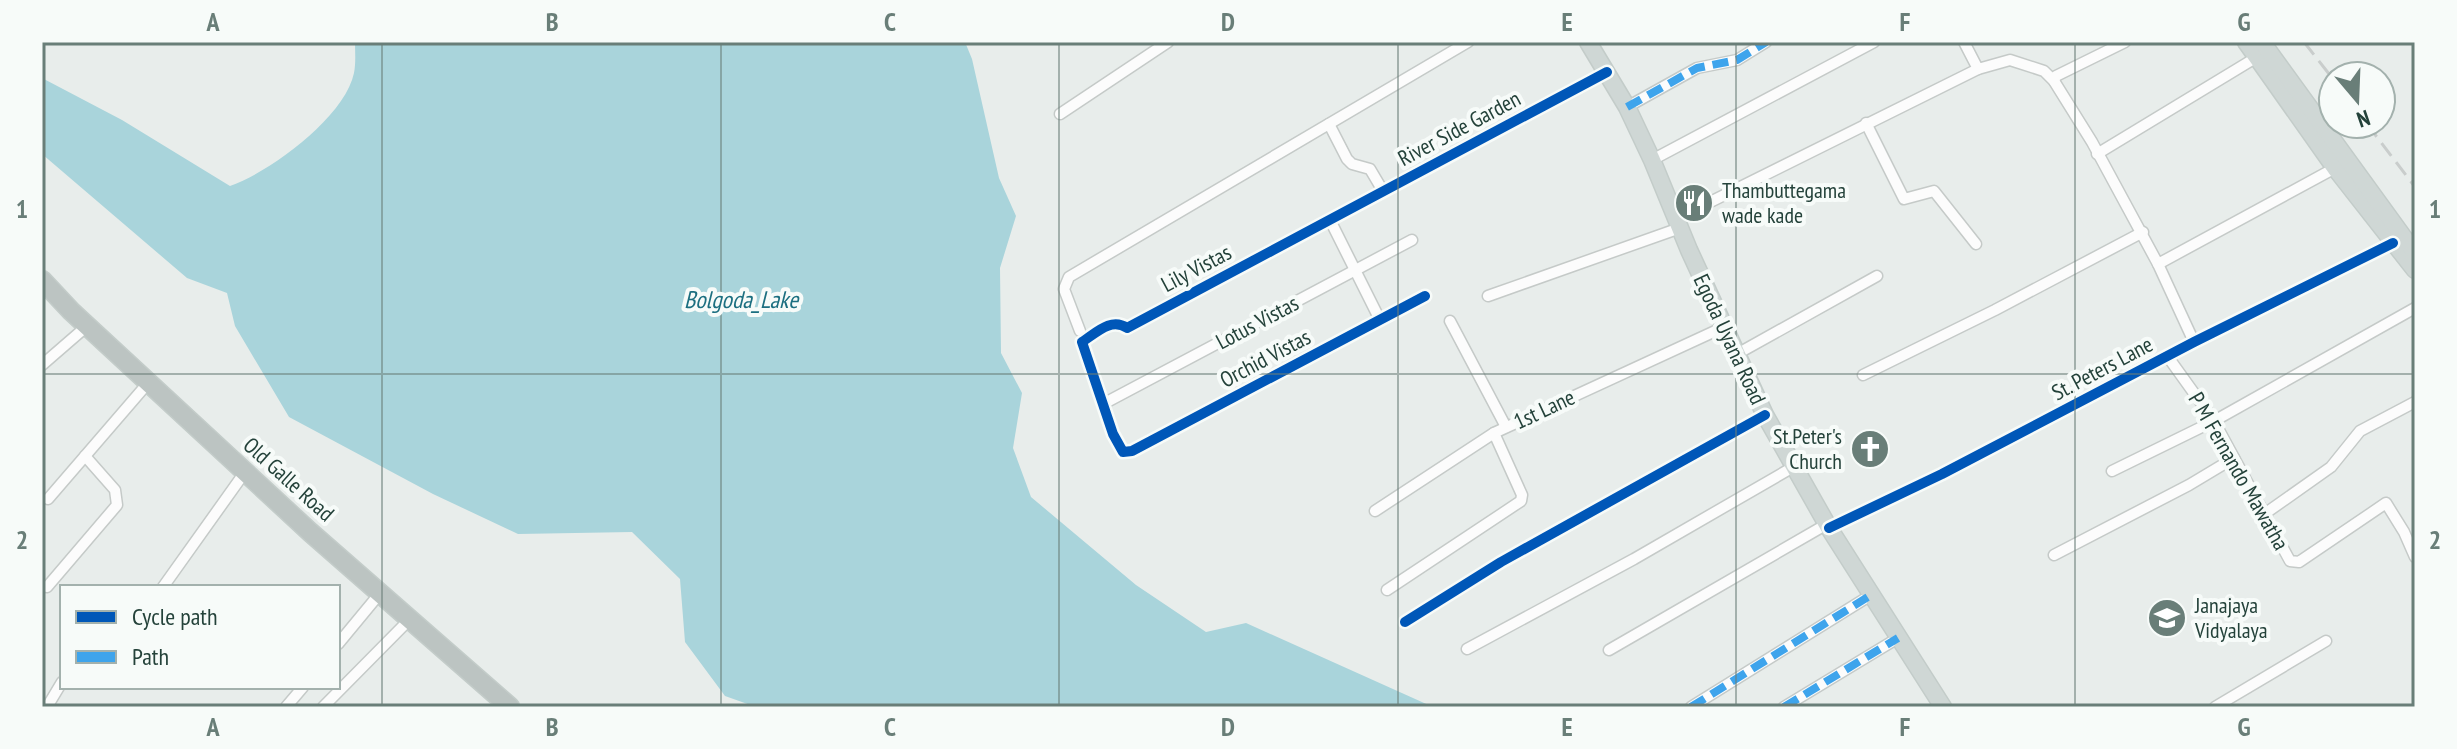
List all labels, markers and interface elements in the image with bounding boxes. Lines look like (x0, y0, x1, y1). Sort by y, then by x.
text: A (205, 5, 220, 38)
text: B (546, 5, 559, 38)
text: C (884, 5, 896, 38)
text: D (1221, 5, 1235, 38)
text: E (1561, 5, 1573, 38)
text: F (1900, 5, 1911, 38)
text: G (2237, 5, 2251, 38)
north arrow (2317, 60, 2397, 140)
street label: River Side Garden (1393, 84, 1525, 172)
text: N (2353, 104, 2374, 134)
place label: Thambuttegama wade kade (1722, 176, 1846, 229)
restaurant icon: Thambuttegama wade kade (1673, 182, 1715, 224)
text: 1 (16, 192, 28, 225)
text: 1 (2429, 192, 2441, 225)
street label: Lily Vistas (1156, 238, 1236, 298)
street label: Egoda Uyana Road (1688, 269, 1772, 409)
water label: Bolgoda_Lake (684, 284, 800, 315)
street label: Lotus Vistas (1211, 289, 1303, 355)
street label: Orchid Vistas (1215, 322, 1315, 394)
street label: St. Peters Lane (2047, 330, 2157, 406)
street label: 1st Lane (1509, 383, 1579, 435)
street label: P M Fernando Mawatha (2182, 387, 2296, 555)
place label: St.Peter's Church (1773, 422, 1842, 475)
church icon: St.Peter's Church (1849, 428, 1891, 470)
street label: Old Galle Road (238, 431, 340, 527)
text: 2 (16, 523, 28, 556)
text: 2 (2429, 523, 2441, 556)
legend (60, 585, 340, 689)
place label: Janajaya Vidyalaya (2194, 591, 2268, 644)
school or university icon: Janajaya Vidyalaya (2146, 597, 2188, 639)
text: Cycle path (132, 601, 218, 632)
text: Path (132, 641, 169, 672)
text: A (205, 710, 220, 743)
text: B (546, 710, 559, 743)
text: C (884, 710, 896, 743)
text: D (1221, 710, 1235, 743)
text: E (1561, 710, 1573, 743)
text: F (1900, 710, 1911, 743)
text: G (2237, 710, 2251, 743)

